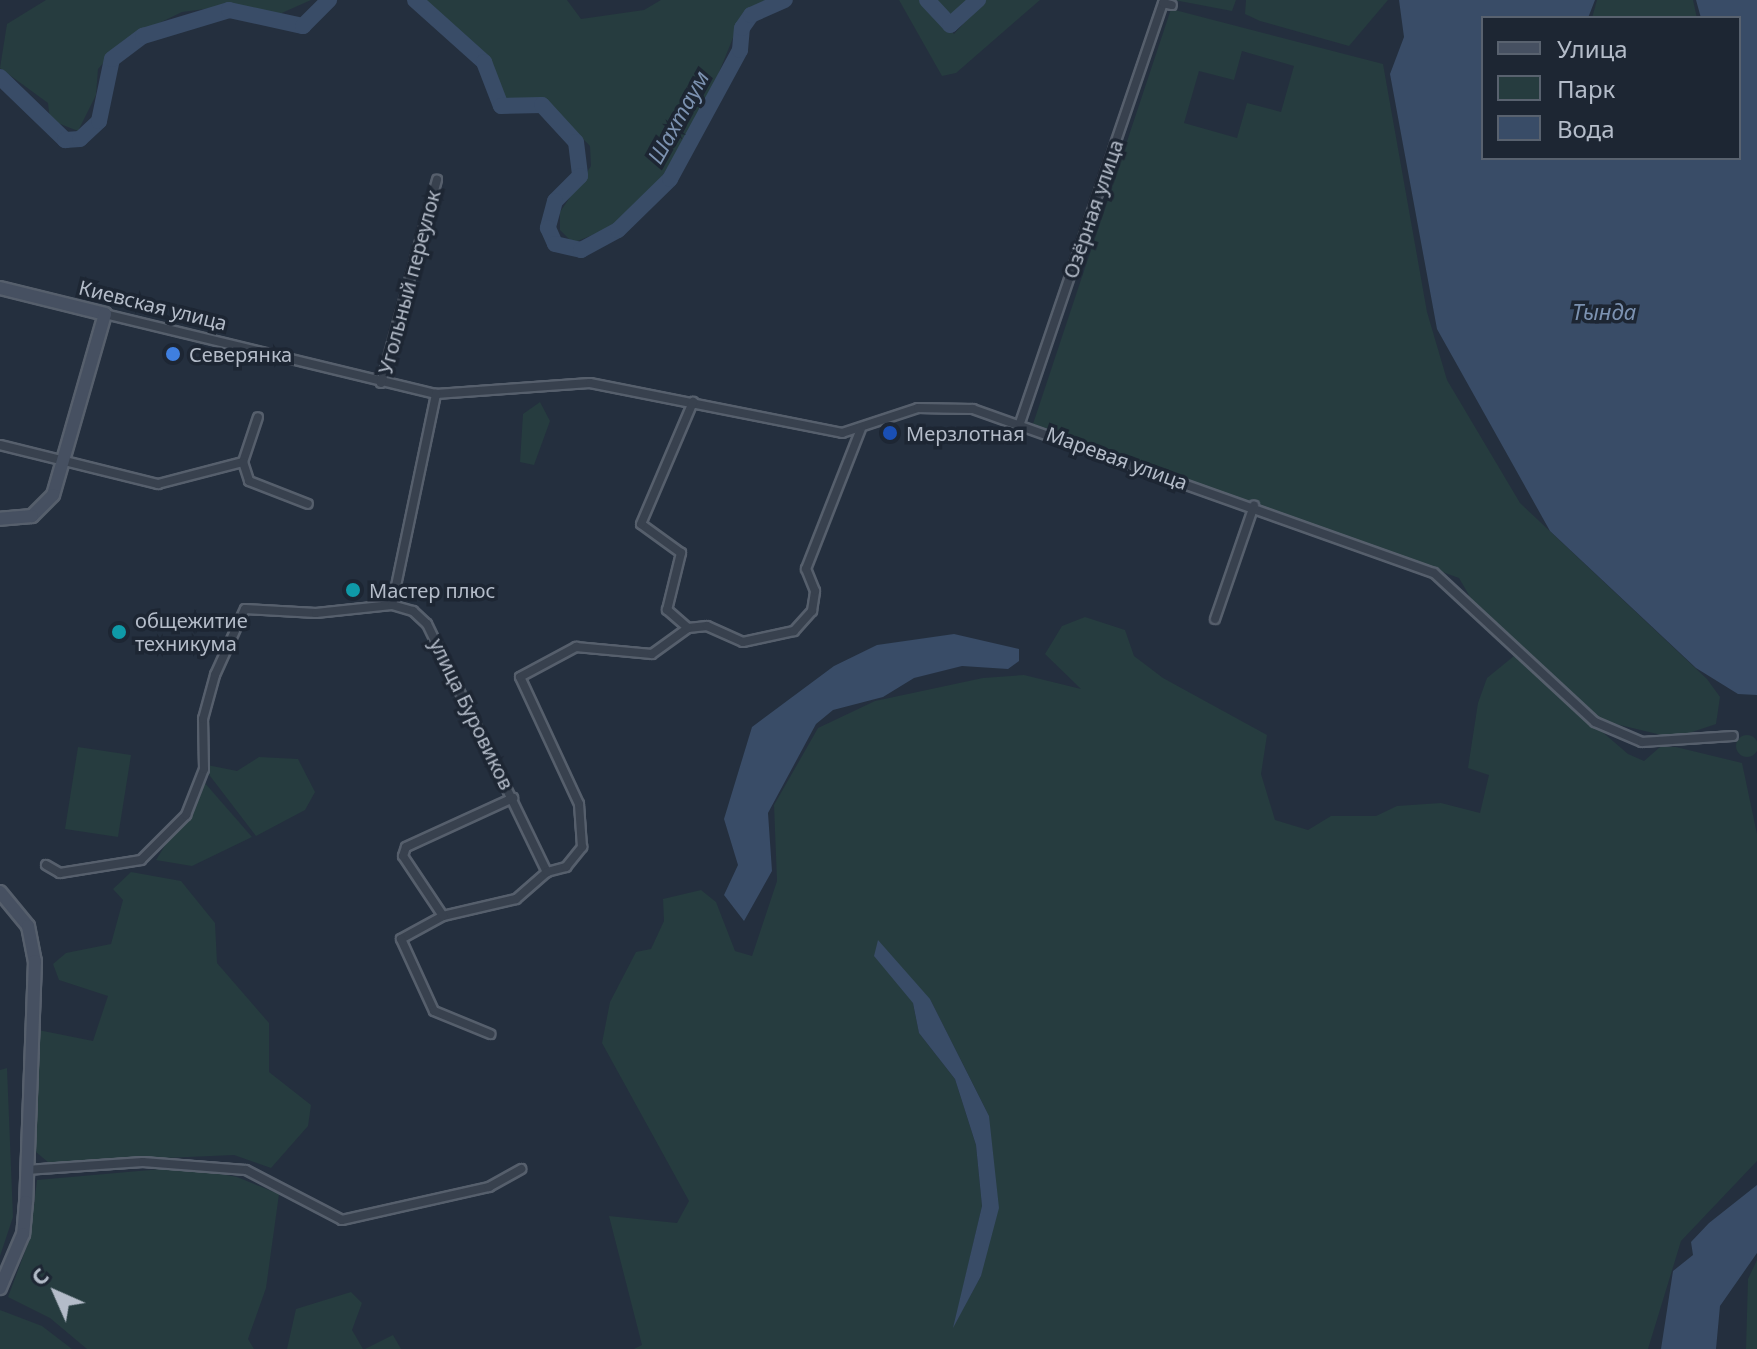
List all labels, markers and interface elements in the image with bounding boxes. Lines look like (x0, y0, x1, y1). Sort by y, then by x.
legend (1481, 16, 1741, 160)
text: Улица (1557, 32, 1628, 65)
water label: Шахтаум (642, 66, 714, 168)
text: Парк (1557, 72, 1615, 105)
text: Вода (1557, 112, 1615, 145)
street label: Озёрная улица (1058, 137, 1128, 281)
street label: Угольный переулок (373, 187, 445, 377)
street label: Киевская улица (76, 275, 230, 335)
water label: Тында (1572, 299, 1636, 325)
place label: Северянка (189, 342, 292, 366)
marker: Северянка (164, 345, 182, 363)
place label: Мерзлотная (906, 421, 1025, 445)
street label: Маревая улица (1043, 421, 1191, 495)
marker: Мерзлотная (881, 424, 899, 442)
place label: Мастер плюс (369, 578, 495, 602)
marker: Мастер плюс (344, 581, 362, 599)
place label: общежитие техникума (135, 608, 248, 655)
marker: общежитие техникума (110, 623, 128, 641)
street label: улица Буровиков (425, 634, 519, 794)
north arrow (16, 1253, 96, 1333)
text: С (23, 1260, 55, 1292)

